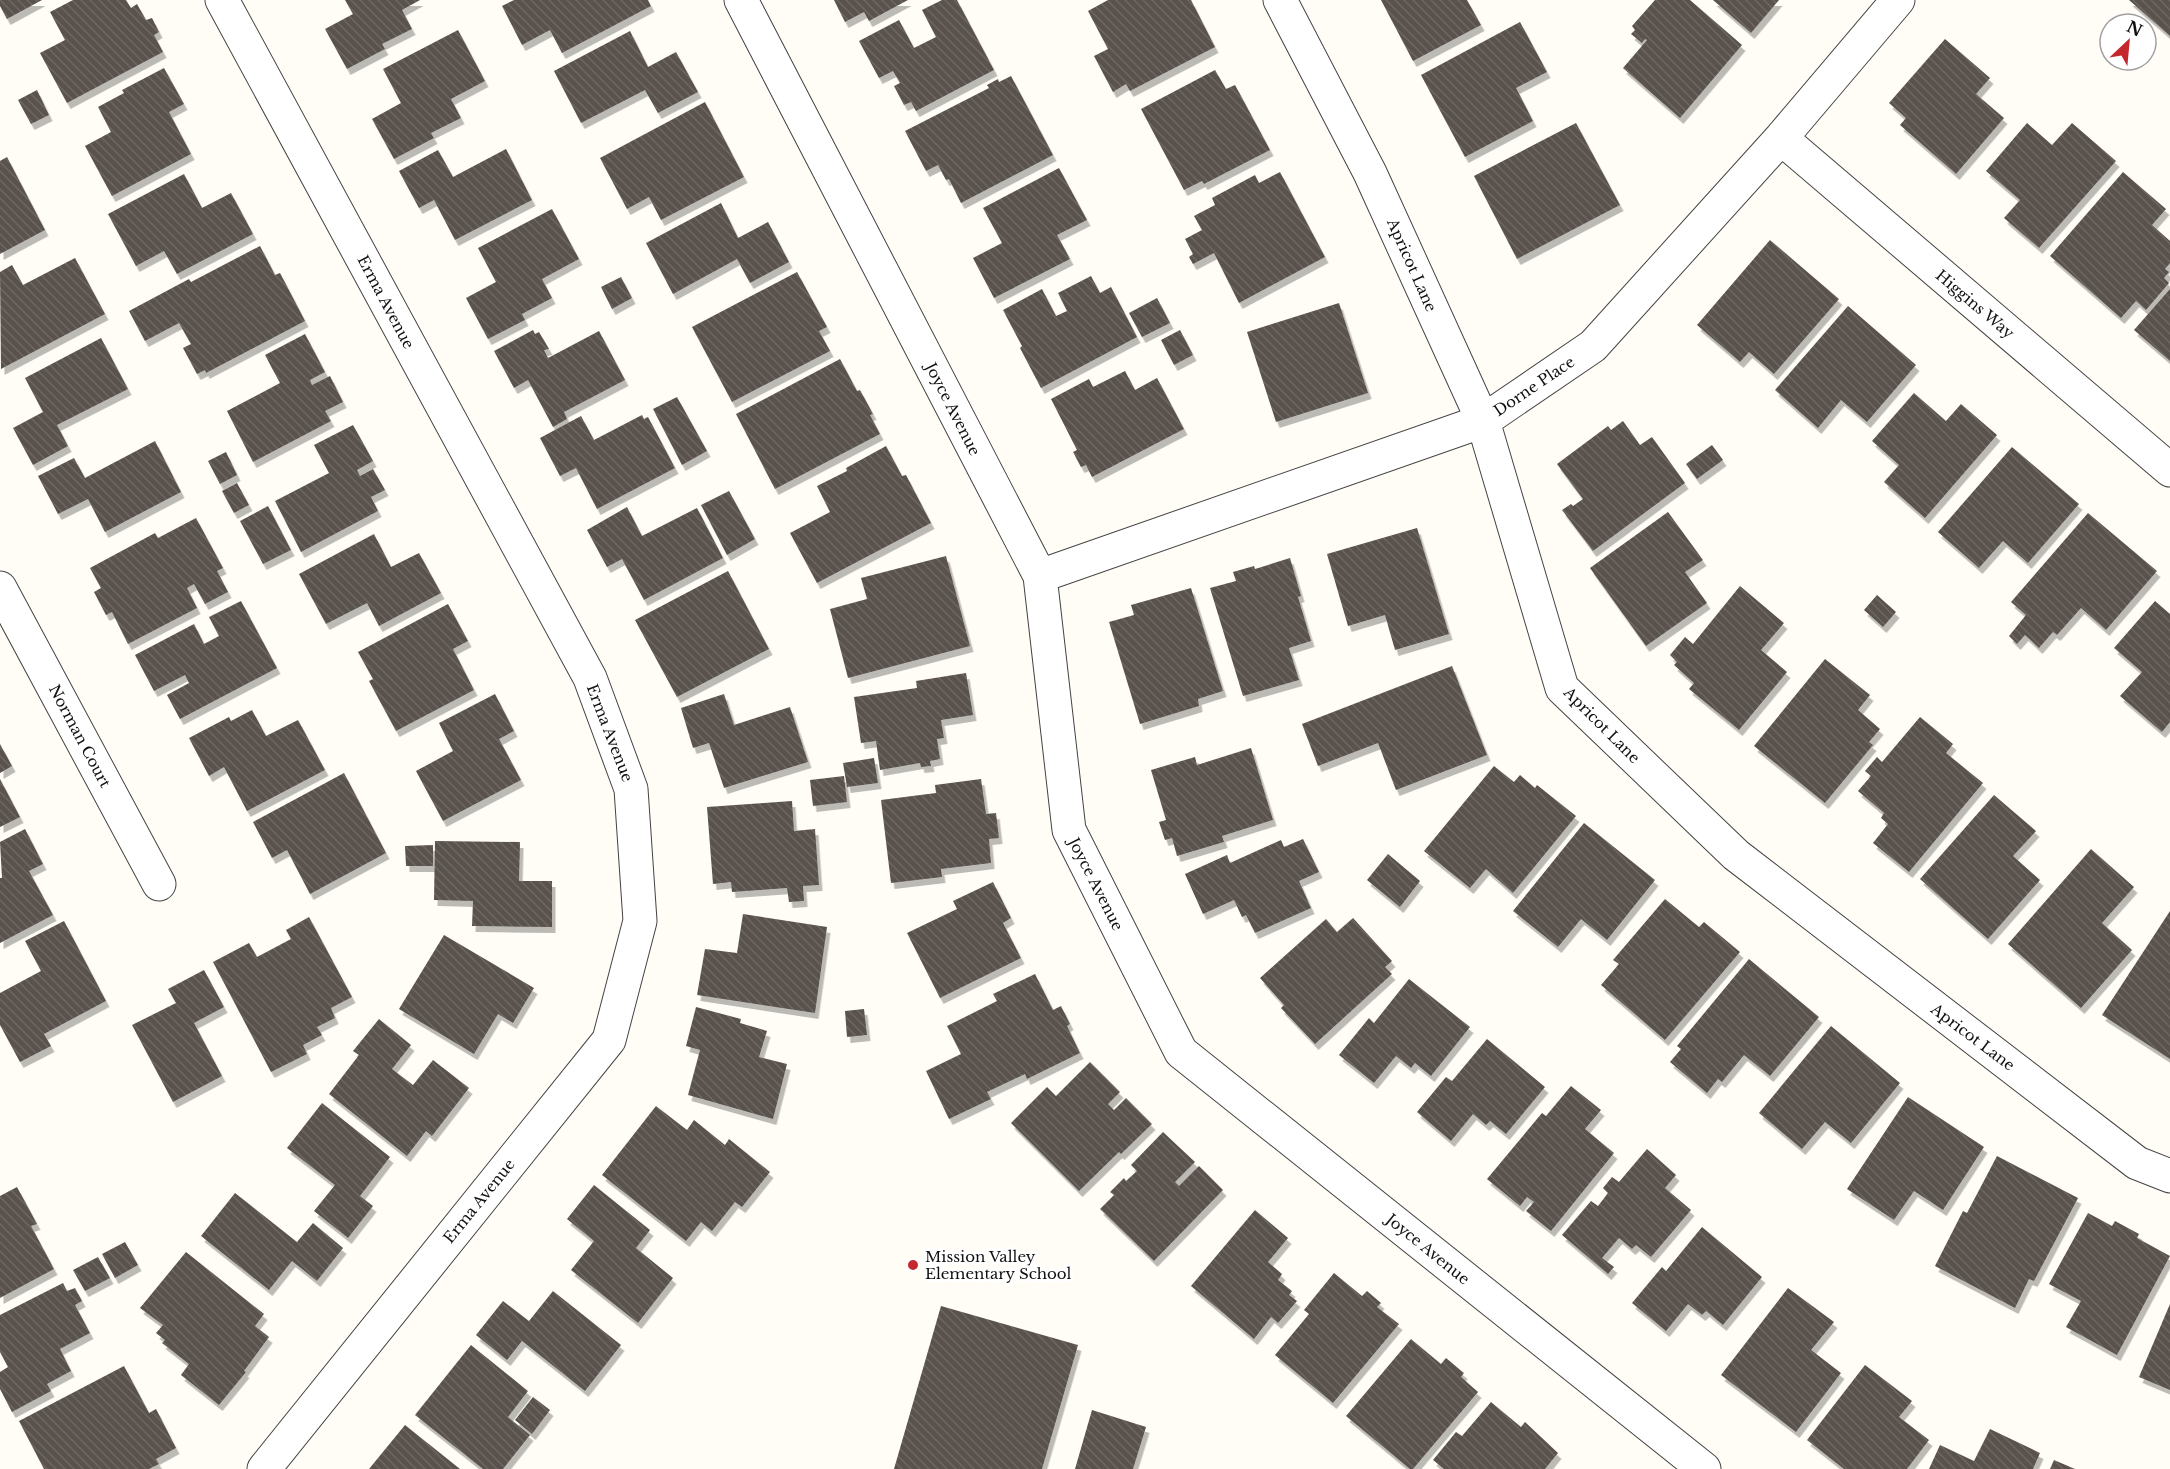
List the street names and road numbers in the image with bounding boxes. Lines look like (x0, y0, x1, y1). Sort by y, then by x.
street label: Apricot Lane (1383, 215, 1441, 315)
street label: Erma Avenue (353, 252, 419, 352)
street label: Higgins Way (1932, 266, 2019, 343)
street label: Dorne Place (1490, 352, 1578, 420)
street label: Joyce Avenue (921, 358, 985, 459)
street label: Norman Court (45, 681, 115, 791)
street label: Erma Avenue (583, 681, 637, 785)
street label: Apricot Lane (1559, 682, 1644, 767)
street label: Joyce Avenue (1064, 833, 1128, 934)
street label: Apricot Lane (1927, 999, 2019, 1075)
street label: Erma Avenue (439, 1155, 519, 1247)
street label: Joyce Avenue (1381, 1208, 1474, 1288)

